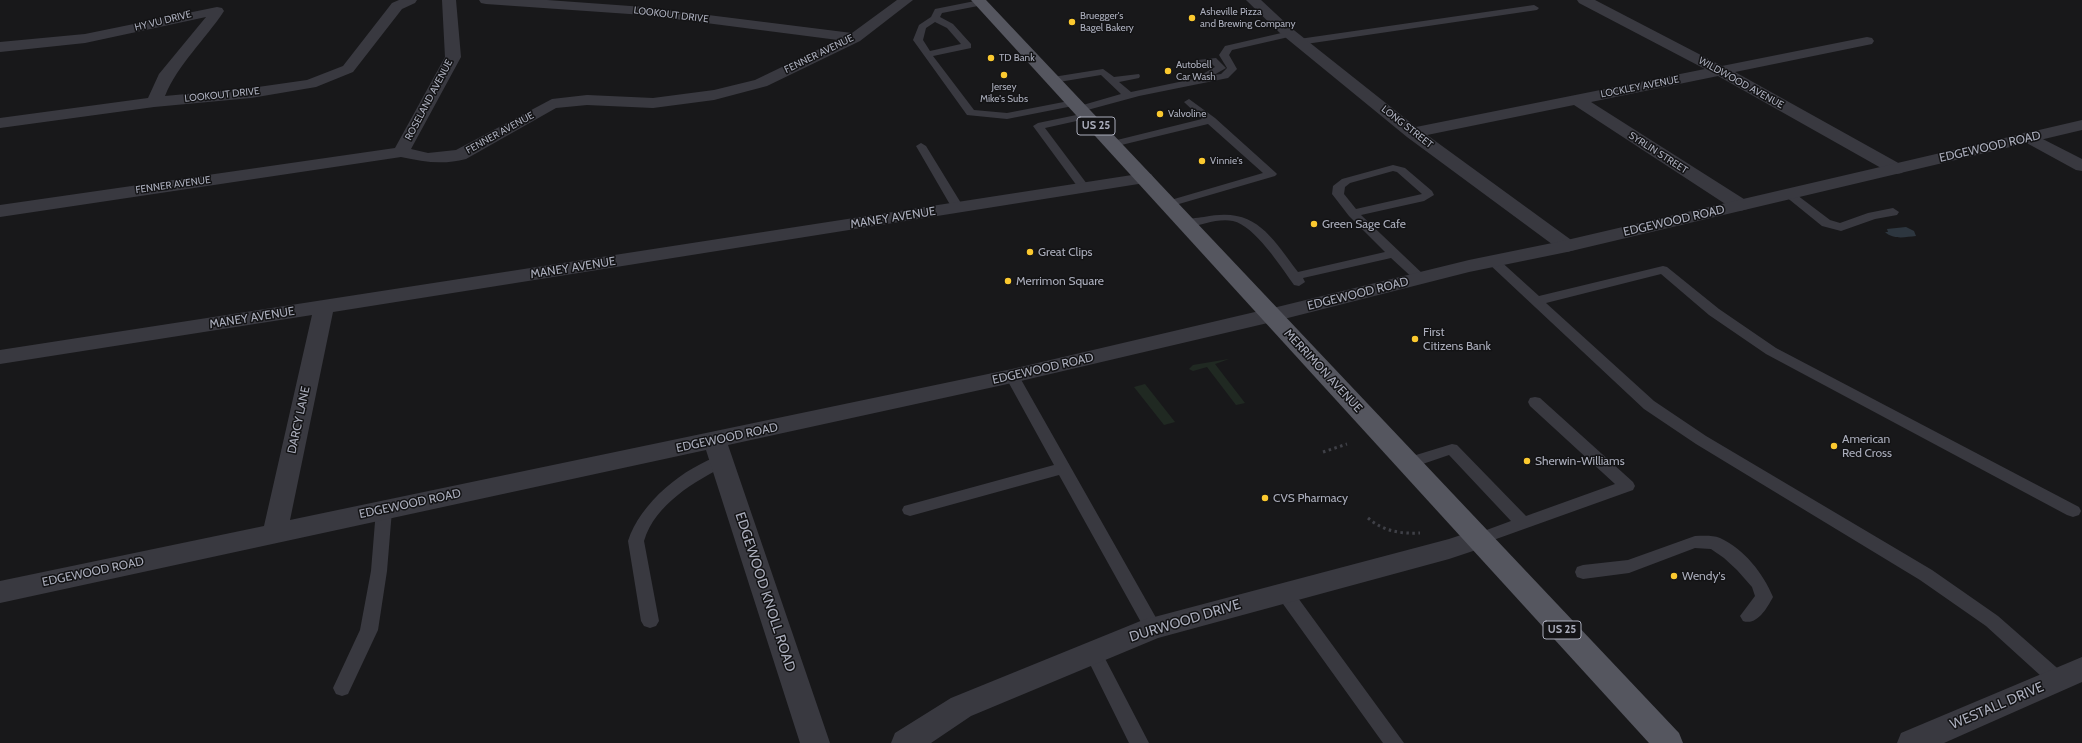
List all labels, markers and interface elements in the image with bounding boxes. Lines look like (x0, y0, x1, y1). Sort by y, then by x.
street label: LOOKOUT DRIVE (633, 4, 709, 26)
place label: Asheville Pizza and Brewing Company (1200, 6, 1296, 30)
street label: HY VU DRIVE (133, 8, 193, 34)
place label: Bruegger's Bagel Bakery (1080, 10, 1134, 34)
marker: Asheville Pizza and Brewing Company (1187, 13, 1197, 23)
marker: Bruegger's Bagel Bakery (1067, 17, 1077, 27)
street label: FENNER AVENUE (782, 32, 856, 76)
place label: TD Bank (999, 52, 1035, 64)
marker: TD Bank (986, 53, 996, 63)
street label: WILDWOOD AVENUE (1696, 55, 1786, 111)
street label: ROSELAND AVENUE (403, 57, 455, 143)
place label: Autobell Car Wash (1176, 59, 1216, 82)
marker: Autobell Car Wash (1163, 66, 1173, 76)
marker: Jersey Mike's Subs (999, 70, 1009, 80)
street label: LOCKLEY AVENUE (1600, 73, 1680, 101)
place label: Jersey Mike's Subs (980, 81, 1028, 104)
street label: LOOKOUT DRIVE (184, 85, 260, 105)
street label: LONG STREET (1379, 103, 1435, 151)
place label: Valvoline (1168, 108, 1206, 120)
street label: FENNER AVENUE (464, 109, 536, 157)
marker: Valvoline (1155, 109, 1165, 119)
road number: US 25 (1077, 117, 1115, 135)
street label: EDGEWOOD ROAD (1938, 128, 2042, 166)
street label: SYRLIN STREET (1626, 129, 1690, 177)
place label: Vinnie's (1210, 155, 1243, 167)
marker: Vinnie's (1197, 156, 1207, 166)
street label: FENNER AVENUE (135, 174, 211, 196)
street label: EDGEWOOD ROAD (1622, 202, 1726, 240)
street label: MANEY AVENUE (849, 204, 937, 232)
place label: Green Sage Cafe (1322, 217, 1406, 231)
marker: Green Sage Cafe (1309, 219, 1319, 229)
place label: Great Clips (1038, 245, 1093, 259)
marker: Great Clips (1025, 247, 1035, 257)
street label: MANEY AVENUE (529, 254, 617, 282)
place label: Merrimon Square (1016, 274, 1104, 288)
street label: EDGEWOOD ROAD (1306, 274, 1410, 314)
marker: Merrimon Square (1003, 276, 1013, 286)
street label: MANEY AVENUE (208, 304, 296, 332)
place label: First Citizens Bank (1423, 325, 1491, 353)
street label: MERRIMON AVENUE (1281, 326, 1365, 416)
marker: First Citizens Bank (1410, 334, 1420, 344)
street label: EDGEWOOD ROAD (991, 350, 1095, 388)
street label: DARCY LANE (285, 385, 313, 455)
street label: EDGEWOOD ROAD (675, 420, 779, 456)
place label: American Red Cross (1842, 432, 1892, 460)
marker: American Red Cross (1829, 441, 1839, 451)
place label: Sherwin-Williams (1535, 454, 1625, 468)
marker: Sherwin-Williams (1522, 456, 1532, 466)
street label: EDGEWOOD ROAD (358, 486, 462, 522)
place label: CVS Pharmacy (1273, 491, 1348, 505)
marker: CVS Pharmacy (1260, 493, 1270, 503)
street label: EDGEWOOD KNOLL ROAD (731, 510, 799, 674)
street label: EDGEWOOD ROAD (41, 554, 145, 590)
place label: Wendy's (1682, 569, 1725, 583)
marker: Wendy's (1669, 571, 1679, 581)
street label: DURWOOD DRIVE (1127, 596, 1243, 646)
road number: US 25 (1543, 621, 1581, 639)
street label: WESTALL DRIVE (1948, 679, 2046, 733)

